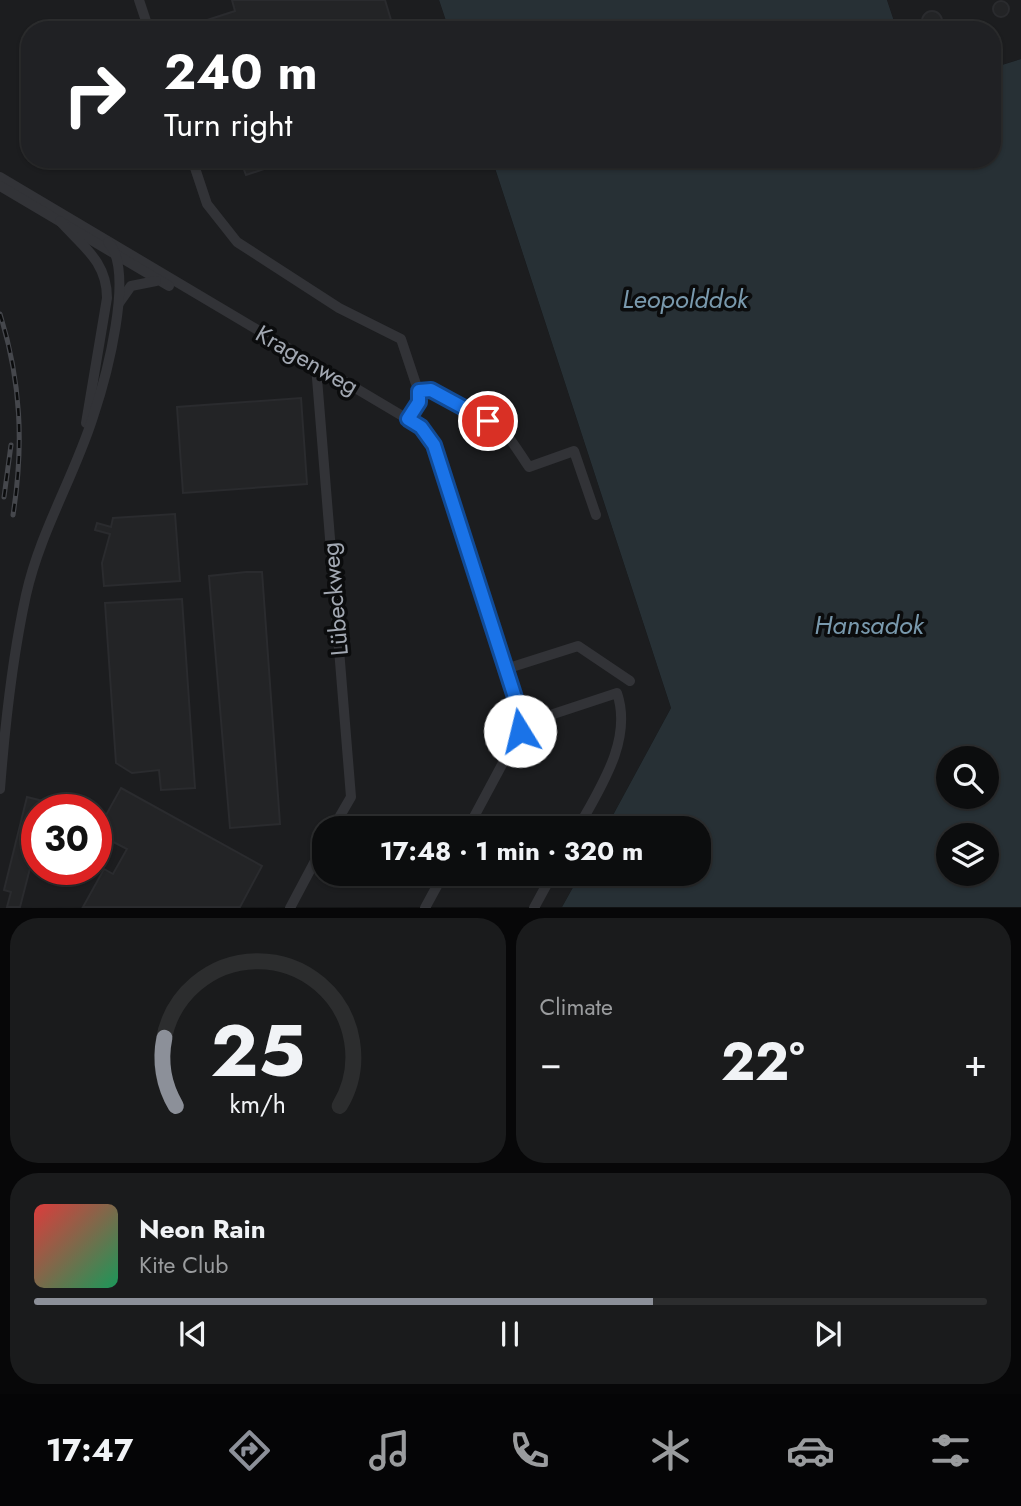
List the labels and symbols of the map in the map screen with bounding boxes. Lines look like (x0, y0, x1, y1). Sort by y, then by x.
water label: Leopolddok (622, 280, 750, 318)
street label: Kragenweg (249, 316, 365, 403)
pin (458, 391, 518, 451)
street label: Lübeckweg (312, 541, 357, 657)
water label: Hansadok (814, 606, 926, 644)
position arrow (483, 694, 557, 768)
speed limit sign: 30 (21, 794, 112, 885)

